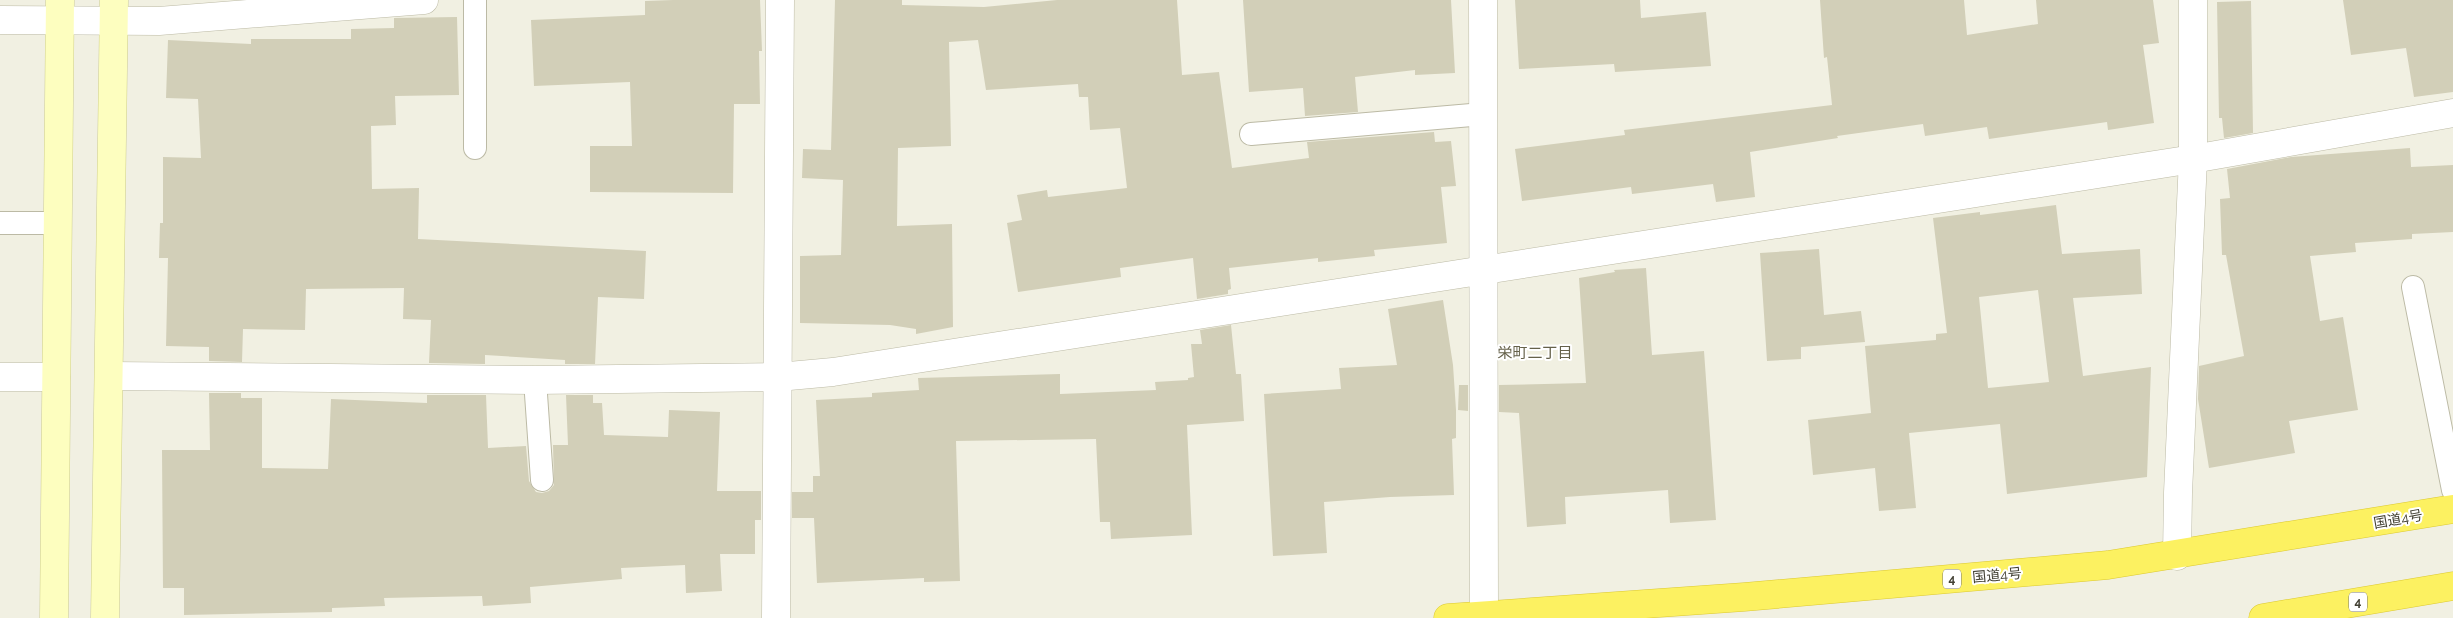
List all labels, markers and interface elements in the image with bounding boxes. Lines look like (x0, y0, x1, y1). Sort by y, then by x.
district label: 栄町二丁目 (1497, 344, 1573, 362)
street label: 国道4号 (2372, 507, 2424, 531)
street label: 国道4号 (1972, 565, 2022, 585)
road number: 4 (1943, 570, 1961, 588)
road number: 4 (2349, 592, 2367, 612)

